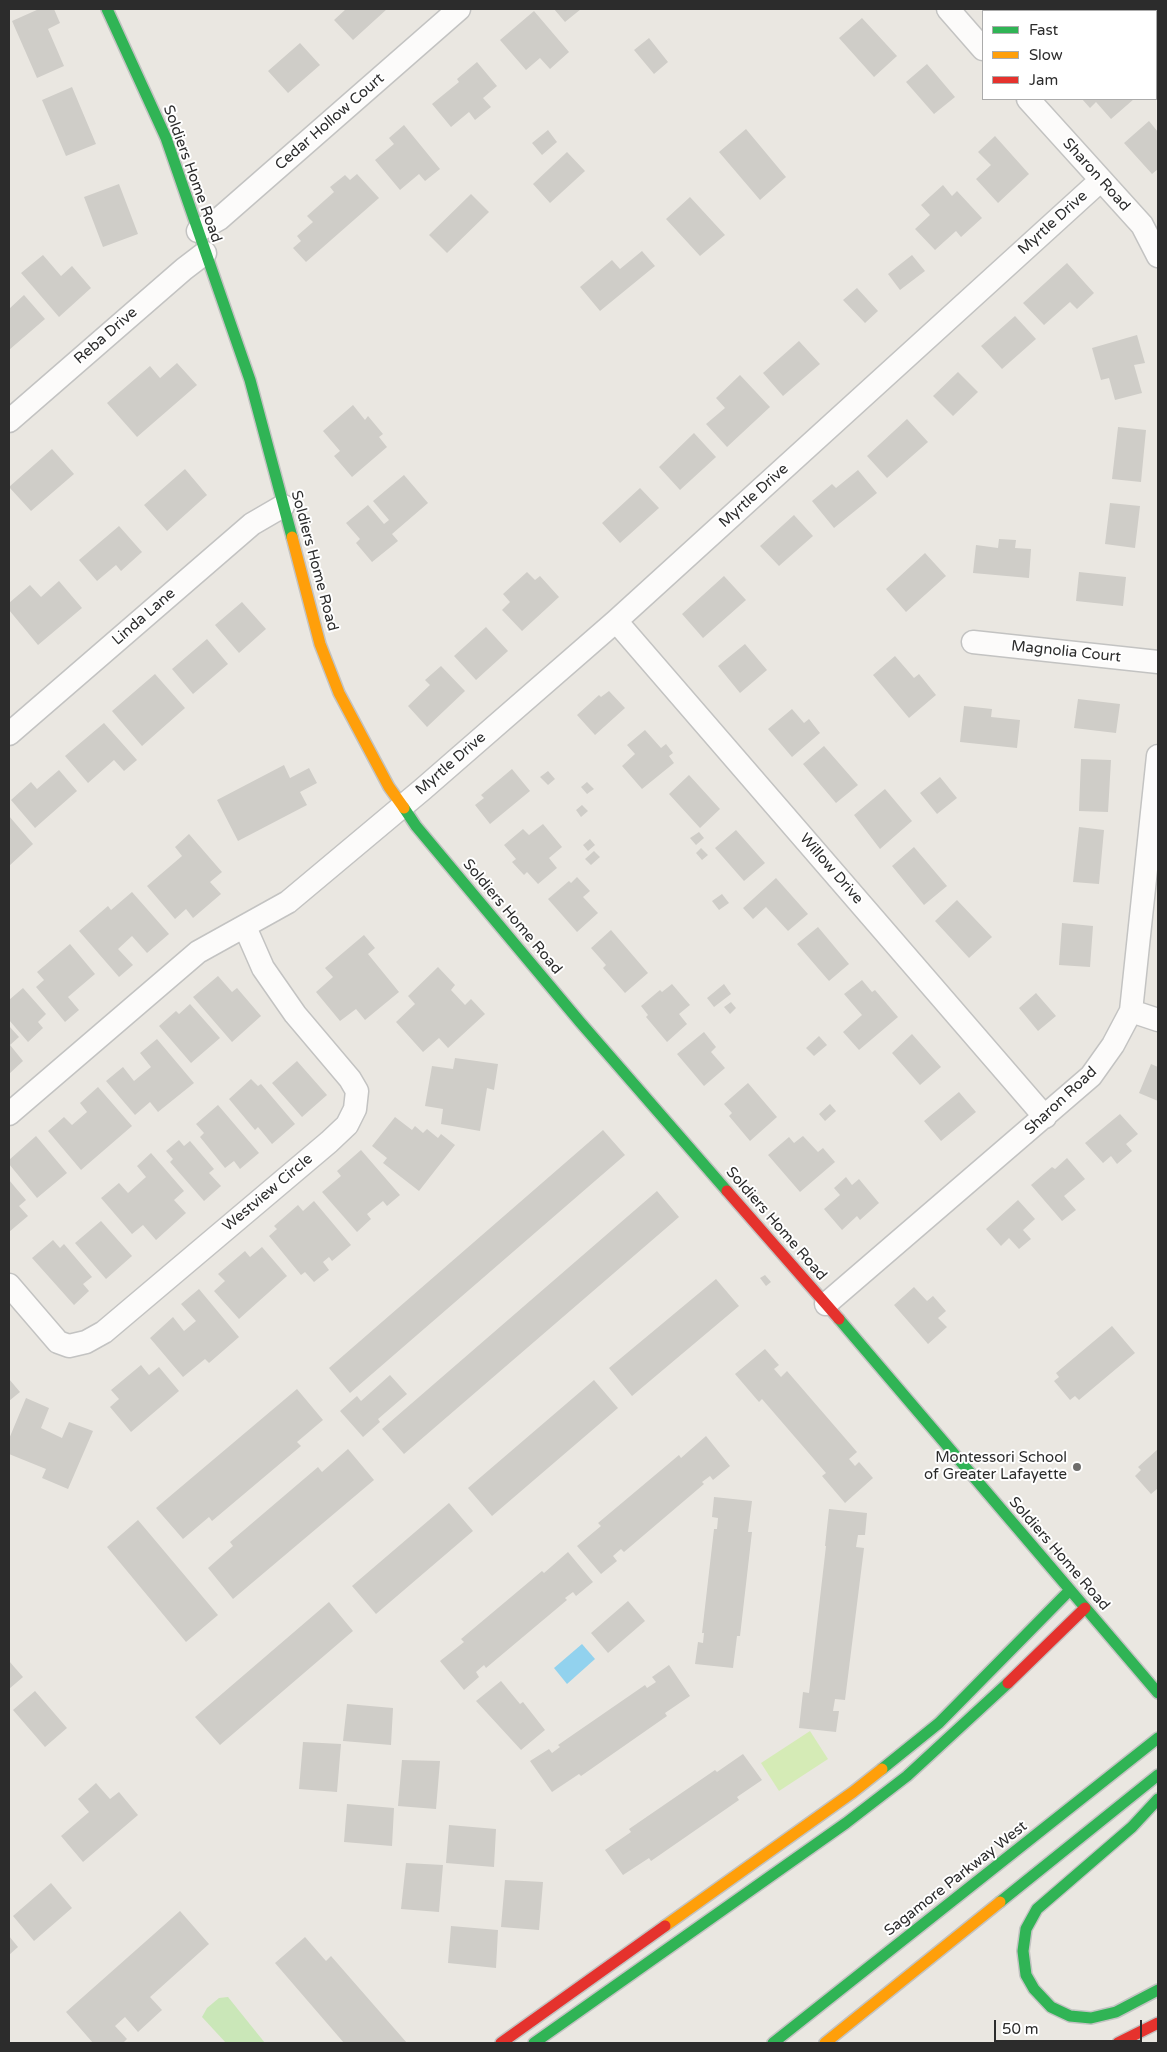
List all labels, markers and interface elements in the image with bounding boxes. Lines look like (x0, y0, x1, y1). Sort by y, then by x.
legend (982, 10, 1157, 100)
text: Fast (1029, 21, 1058, 39)
text: Slow (1029, 46, 1063, 64)
street label: Cedar Hollow Court (272, 70, 388, 174)
text: Jam (1029, 71, 1058, 89)
street label: Soldiers Home Road (159, 103, 225, 245)
street label: Sharon Road (1059, 135, 1133, 215)
street label: Myrtle Drive (1015, 187, 1091, 259)
street label: Reba Drive (71, 304, 141, 368)
street label: Myrtle Drive (716, 460, 792, 532)
street label: Soldiers Home Road (287, 489, 341, 633)
street label: Linda Lane (109, 585, 179, 649)
street label: Magnolia Court (1010, 637, 1122, 667)
street label: Myrtle Drive (412, 729, 490, 799)
street label: Willow Drive (795, 830, 867, 908)
street label: Soldiers Home Road (459, 856, 565, 978)
street label: Sharon Road (1021, 1063, 1101, 1139)
street label: Westview Circle (219, 1150, 317, 1236)
street label: Soldiers Home Road (722, 1163, 830, 1285)
place label: Montessori School of Greater Lafayette (924, 1449, 1067, 1484)
marker: Montessori School of Greater Lafayette (1071, 1461, 1083, 1473)
street label: Soldiers Home Road (1005, 1493, 1113, 1615)
street label: Sagamore Parkway West (881, 1818, 1031, 1940)
scale bar (997, 2010, 1144, 2042)
text: 50 m (1002, 2020, 1039, 2038)

